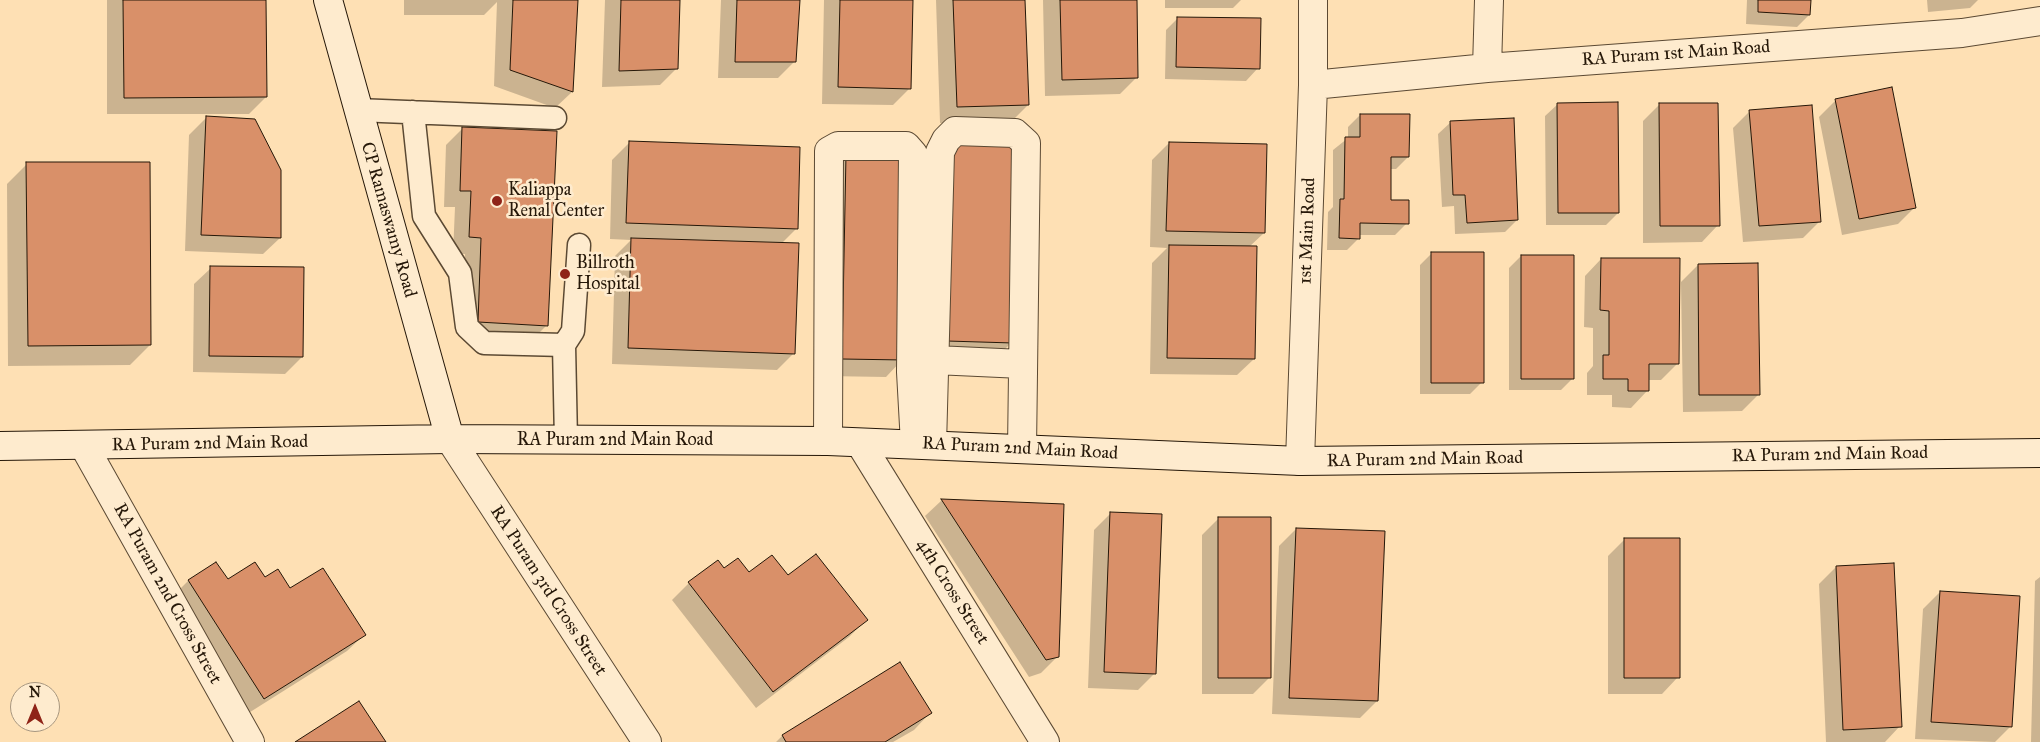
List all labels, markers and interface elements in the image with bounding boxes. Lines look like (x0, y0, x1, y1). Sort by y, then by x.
street label: RA Puram 1st Main Road (1581, 37, 1771, 71)
street label: CP Ramaswamy Road (355, 140, 421, 300)
street label: 1st Main Road (1295, 177, 1321, 285)
place label: Kaliappa Renal Center (508, 180, 604, 222)
marker: Kaliappa Renal Center (490, 194, 504, 208)
place label: Billroth Hospital (576, 253, 640, 296)
marker: Billroth Hospital (558, 267, 572, 281)
street label: RA Puram 2nd Main Road (517, 430, 713, 452)
street label: RA Puram 2nd Main Road (112, 431, 308, 457)
street label: RA Puram 2nd Main Road (921, 433, 1119, 465)
street label: RA Puram 2nd Main Road (1732, 442, 1928, 468)
street label: RA Puram 2nd Main Road (1327, 447, 1523, 473)
street label: RA Puram 2nd Cross Street (108, 500, 226, 688)
street label: RA Puram 3rd Cross Street (485, 502, 611, 680)
street label: 4th Cross Street (911, 535, 993, 649)
north arrow (10, 682, 60, 732)
text: N (29, 684, 41, 701)

